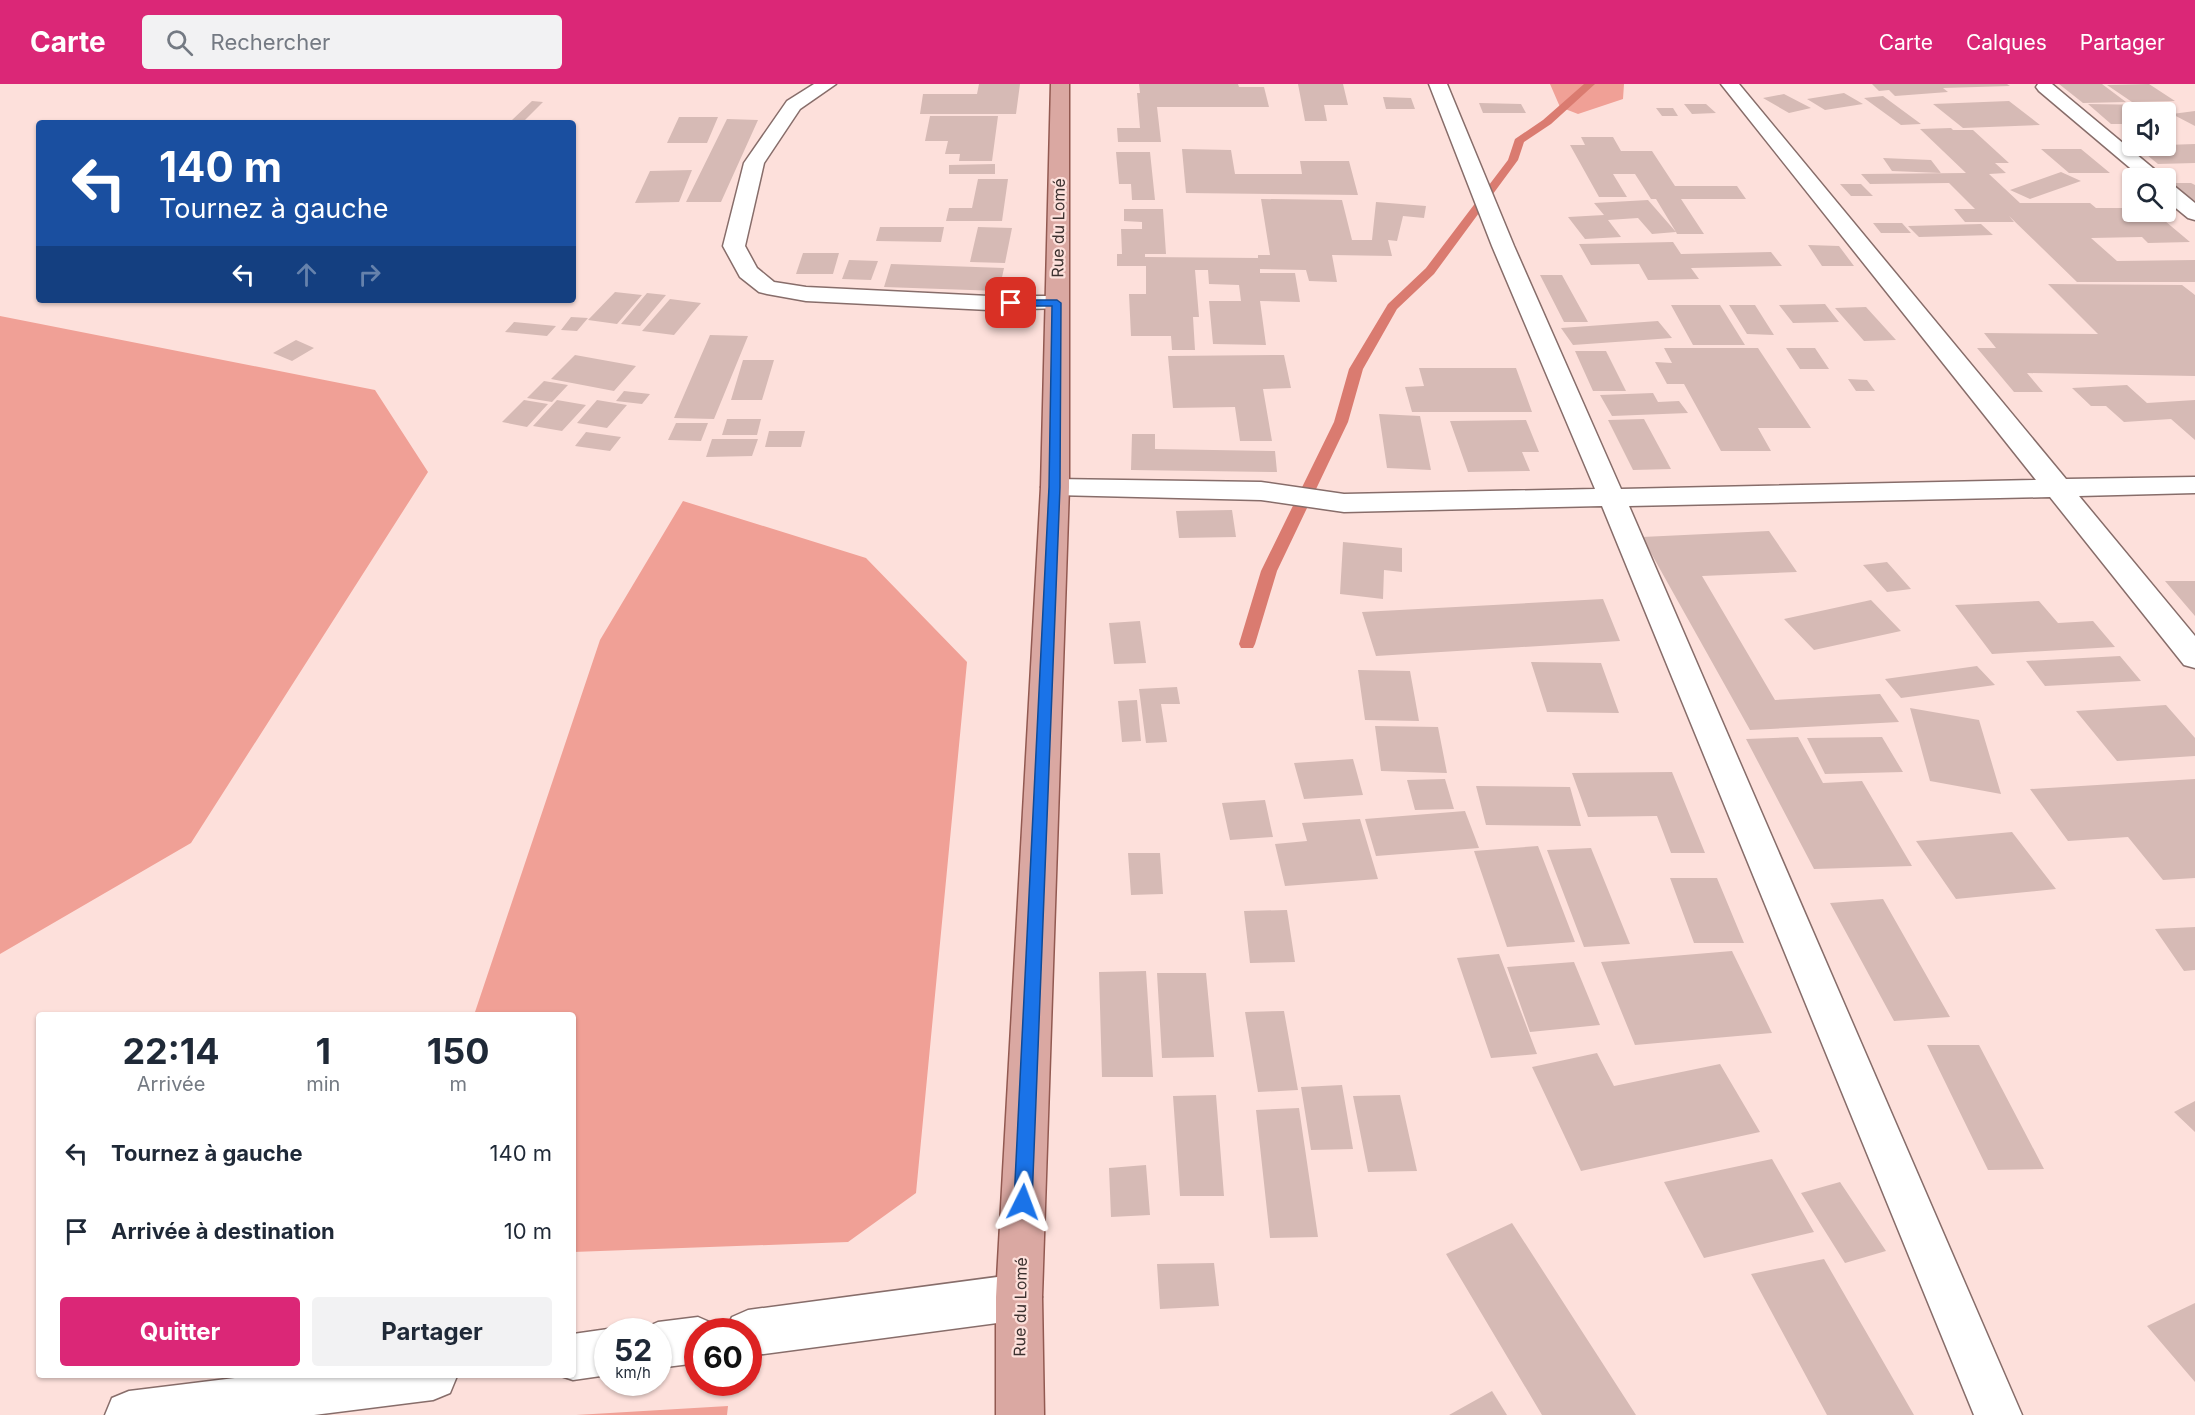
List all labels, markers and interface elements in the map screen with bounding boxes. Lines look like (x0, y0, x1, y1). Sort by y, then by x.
search box (142, 15, 562, 69)
text: Carte (30, 25, 106, 59)
icon: search (163, 26, 196, 59)
text: Rechercher (211, 29, 330, 55)
text: Carte (1879, 30, 1933, 55)
text: Calques (1966, 30, 2047, 55)
text: Partager (2080, 30, 2165, 55)
map controls (2122, 102, 2176, 222)
button: sound (2122, 102, 2176, 156)
text: 140 m (159, 141, 282, 192)
icon: left (60, 144, 138, 222)
button: search (2122, 168, 2176, 222)
street label: Rue du Lomé (1047, 178, 1069, 278)
text: Tournez à gauche (159, 192, 388, 225)
icon: left (227, 258, 260, 291)
icon: ahead (290, 258, 323, 291)
icon: right (353, 258, 386, 291)
pin (985, 277, 1036, 328)
icon: arrive (994, 286, 1027, 319)
text: 22:14 (122, 1029, 220, 1073)
text: 1 (315, 1029, 331, 1073)
text: 150 (427, 1029, 490, 1073)
text: Arrivée (137, 1072, 205, 1096)
text: min (306, 1072, 340, 1096)
text: m (449, 1072, 467, 1096)
icon: left (60, 1137, 93, 1170)
text: Tournez à gauche (111, 1140, 303, 1166)
text: 140 m (490, 1140, 552, 1166)
position arrow (991, 1170, 1055, 1234)
icon: arrive (60, 1215, 93, 1248)
text: Arrivée à destination (111, 1218, 335, 1244)
text: 10 m (504, 1218, 552, 1244)
street label: Rue du Lomé (1009, 1257, 1031, 1357)
button: Quitter (60, 1297, 300, 1366)
button: Partager (312, 1297, 552, 1366)
speed limit sign: 60 (684, 1318, 762, 1396)
text: 52 (614, 1332, 652, 1368)
text: km/h (615, 1363, 651, 1382)

